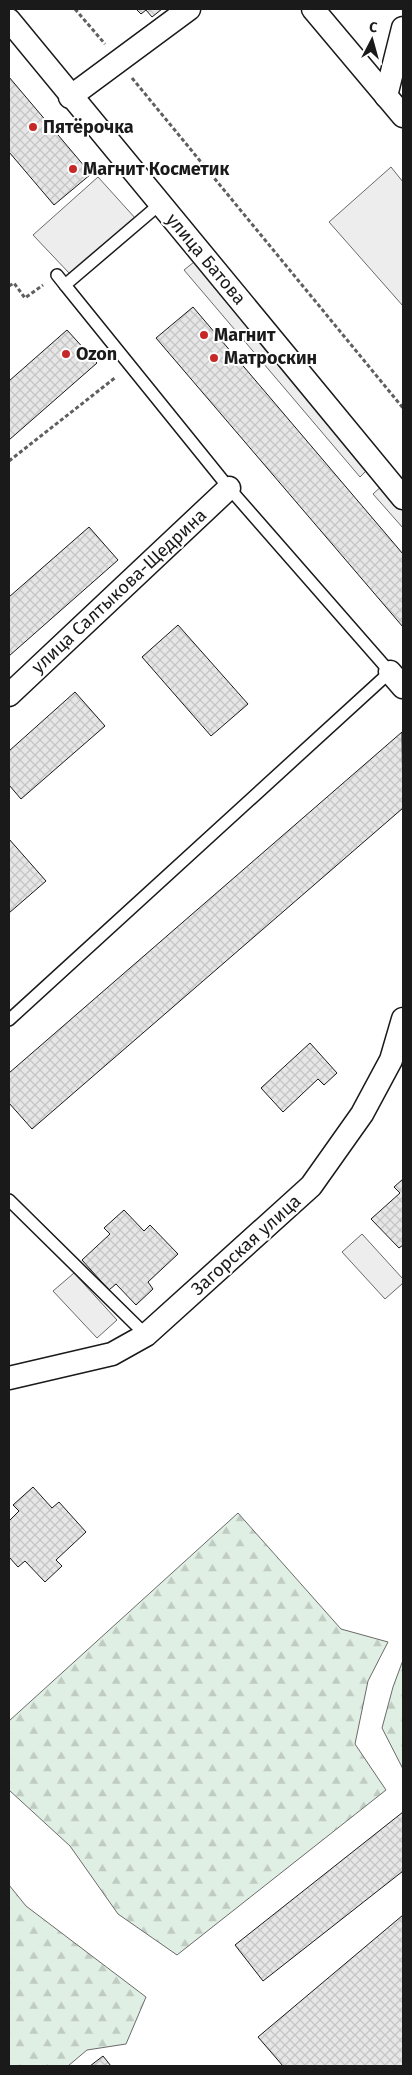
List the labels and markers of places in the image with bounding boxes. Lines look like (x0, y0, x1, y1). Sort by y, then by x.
place label: Пятёрочка (43, 116, 134, 138)
marker: Пятёрочка (27, 121, 39, 133)
place label: Магнит Косметик (83, 158, 229, 180)
marker: Магнит Косметик (67, 163, 79, 175)
place label: Магнит (214, 324, 276, 346)
marker: Магнит (198, 329, 210, 341)
place label: Ozon (76, 343, 117, 365)
place label: Матроскин (224, 347, 317, 369)
marker: Ozon (60, 348, 72, 360)
marker: Матроскин (208, 352, 220, 364)

